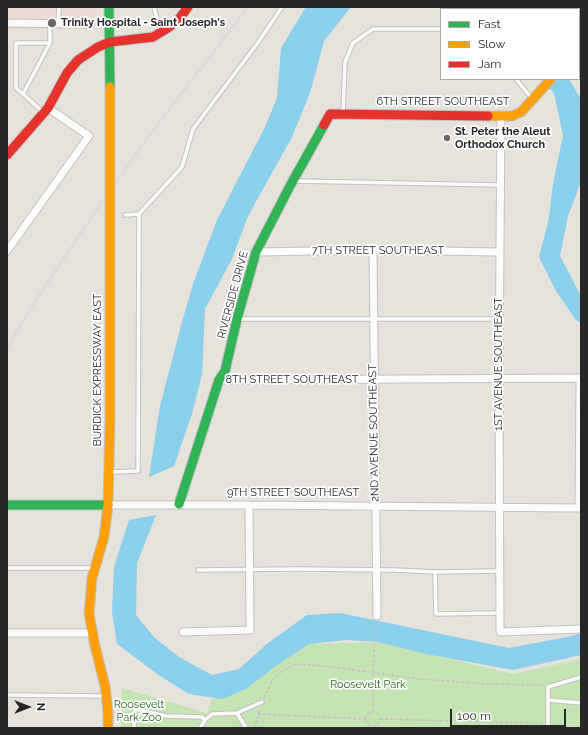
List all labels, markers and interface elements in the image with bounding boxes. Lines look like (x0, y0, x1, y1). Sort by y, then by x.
legend (440, 8, 580, 80)
place label: Trinity Hospital - Saint Joseph's (61, 16, 225, 30)
marker: Trinity Hospital - Saint Joseph's (46, 17, 58, 29)
text: Fast (478, 17, 501, 31)
text: Slow (478, 37, 505, 51)
text: Jam (478, 57, 501, 71)
street label: 6TH STREET SOUTHEAST (376, 95, 510, 109)
place label: St. Peter the Aleut Orthodox Church (455, 125, 550, 151)
marker: St. Peter the Aleut Orthodox Church (442, 133, 452, 143)
street label: 7TH STREET SOUTHEAST (312, 244, 444, 258)
street label: RIVERSIDE DRIVE (215, 250, 251, 340)
street label: BURDICK EXPRESSWAY EAST (91, 293, 105, 447)
street label: 1ST AVENUE SOUTHEAST (492, 297, 506, 431)
street label: 2ND AVENUE SOUTHEAST (366, 364, 382, 502)
street label: 8TH STREET SOUTHEAST (225, 373, 359, 387)
street label: 9TH STREET SOUTHEAST (227, 486, 359, 500)
park label: Roosevelt Park (330, 678, 406, 692)
north arrow (8, 687, 48, 727)
park label: Roosevelt Park Zoo (114, 698, 164, 724)
scale bar (452, 701, 568, 727)
text: N (34, 703, 47, 711)
text: 100 m (457, 709, 491, 723)

